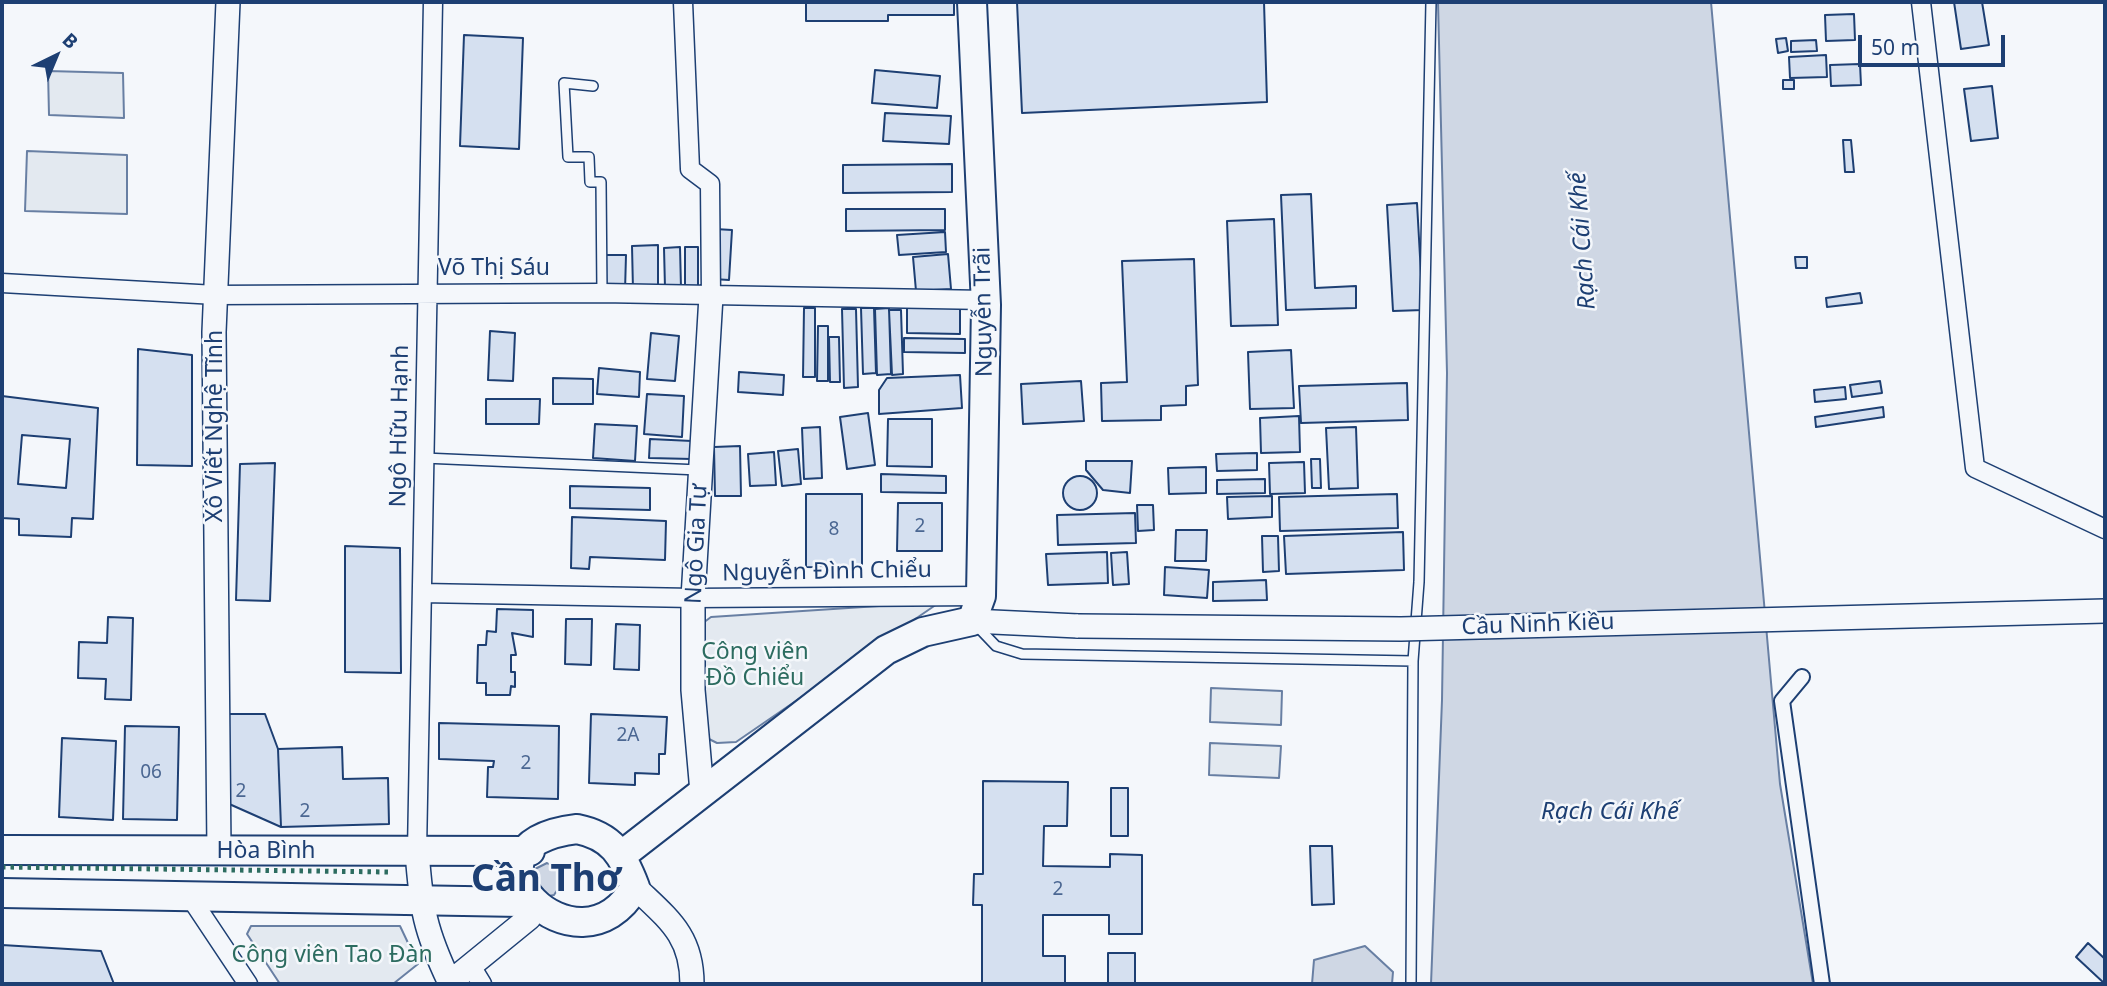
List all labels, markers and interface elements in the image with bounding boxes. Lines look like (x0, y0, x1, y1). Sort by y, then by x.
north arrow (21, 21, 91, 91)
scale bar (1862, 21, 2009, 65)
text: B (57, 27, 84, 54)
text: 50 m (1871, 33, 1920, 61)
water label: Rạch Cái Khế (1564, 171, 1602, 311)
street label: Nguyễn Trãi (969, 247, 999, 377)
street label: Võ Thị Sáu (438, 254, 550, 282)
street label: Xô Viết Nghệ Tĩnh (201, 330, 229, 522)
street label: Ngô Hữu Hạnh (385, 344, 415, 508)
street label: Ngô Gia Tự (680, 483, 714, 605)
house number: 2 (915, 516, 925, 538)
house number: 8 (829, 519, 839, 541)
street label: Nguyễn Đình Chiểu (722, 556, 932, 588)
street label: Cầu Ninh Kiều (1461, 609, 1615, 641)
park label: Công viên Đồ Chiểu (701, 638, 809, 692)
house number: 2A (616, 725, 640, 747)
house number: 2 (521, 753, 531, 775)
house number: 06 (140, 762, 162, 784)
house number: 2 (236, 781, 246, 803)
water label: Rạch Cái Khế (1541, 798, 1679, 826)
house number: 2 (300, 801, 310, 823)
street label: Hòa Bình (216, 837, 316, 865)
district label: Cần Thơ (471, 858, 621, 902)
house number: 2 (1053, 879, 1063, 901)
park label: Công viên Tao Đàn (231, 941, 433, 969)

